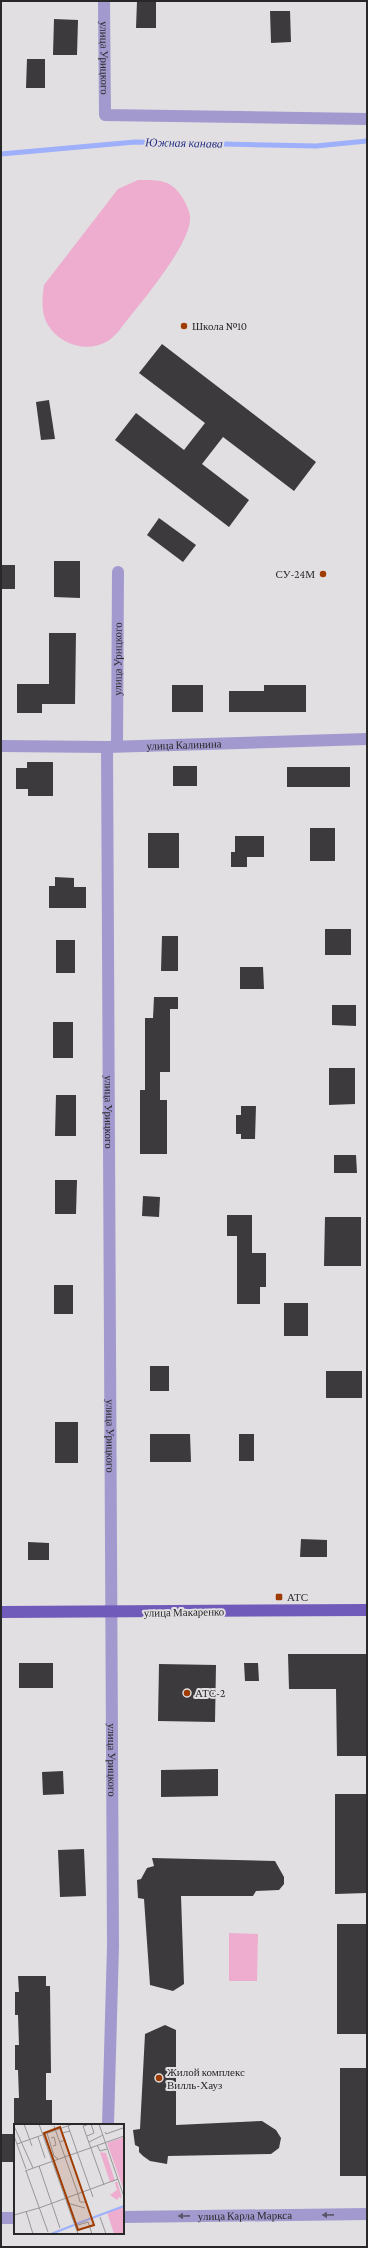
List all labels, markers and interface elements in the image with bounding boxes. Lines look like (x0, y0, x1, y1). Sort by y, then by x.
street label: улица Урицкого (98, 21, 111, 95)
water label: Южная канава (144, 135, 223, 151)
place label: Школа №10 (192, 320, 247, 332)
marker: Школа №10 (179, 321, 189, 331)
place label: СУ-24М (276, 568, 315, 580)
marker: СУ-24М (318, 569, 328, 579)
street label: улица Урицкого (111, 622, 124, 696)
street label: улица Калинина (146, 737, 222, 752)
street label: улица Урицкого (103, 1075, 115, 1149)
street label: улица Урицкого (104, 1399, 117, 1473)
place label: АТС (287, 1591, 308, 1603)
marker: АТС (274, 1592, 284, 1602)
street label: улица Макаренко (144, 1605, 225, 1619)
place label: АТС-2 (195, 1687, 225, 1699)
marker: АТС-2 (182, 1688, 192, 1698)
street label: улица Урицкого (106, 1723, 118, 1797)
place label: Жилой комплекс Вилль-Хауз (167, 2066, 245, 2091)
marker: Жилой комплекс Вилль-Хауз (154, 2073, 164, 2083)
inset map (14, 2124, 124, 2234)
street label: улица Карла Маркса (198, 2209, 292, 2222)
one-way arrow (321, 2212, 334, 2218)
one-way arrow (177, 2213, 190, 2219)

